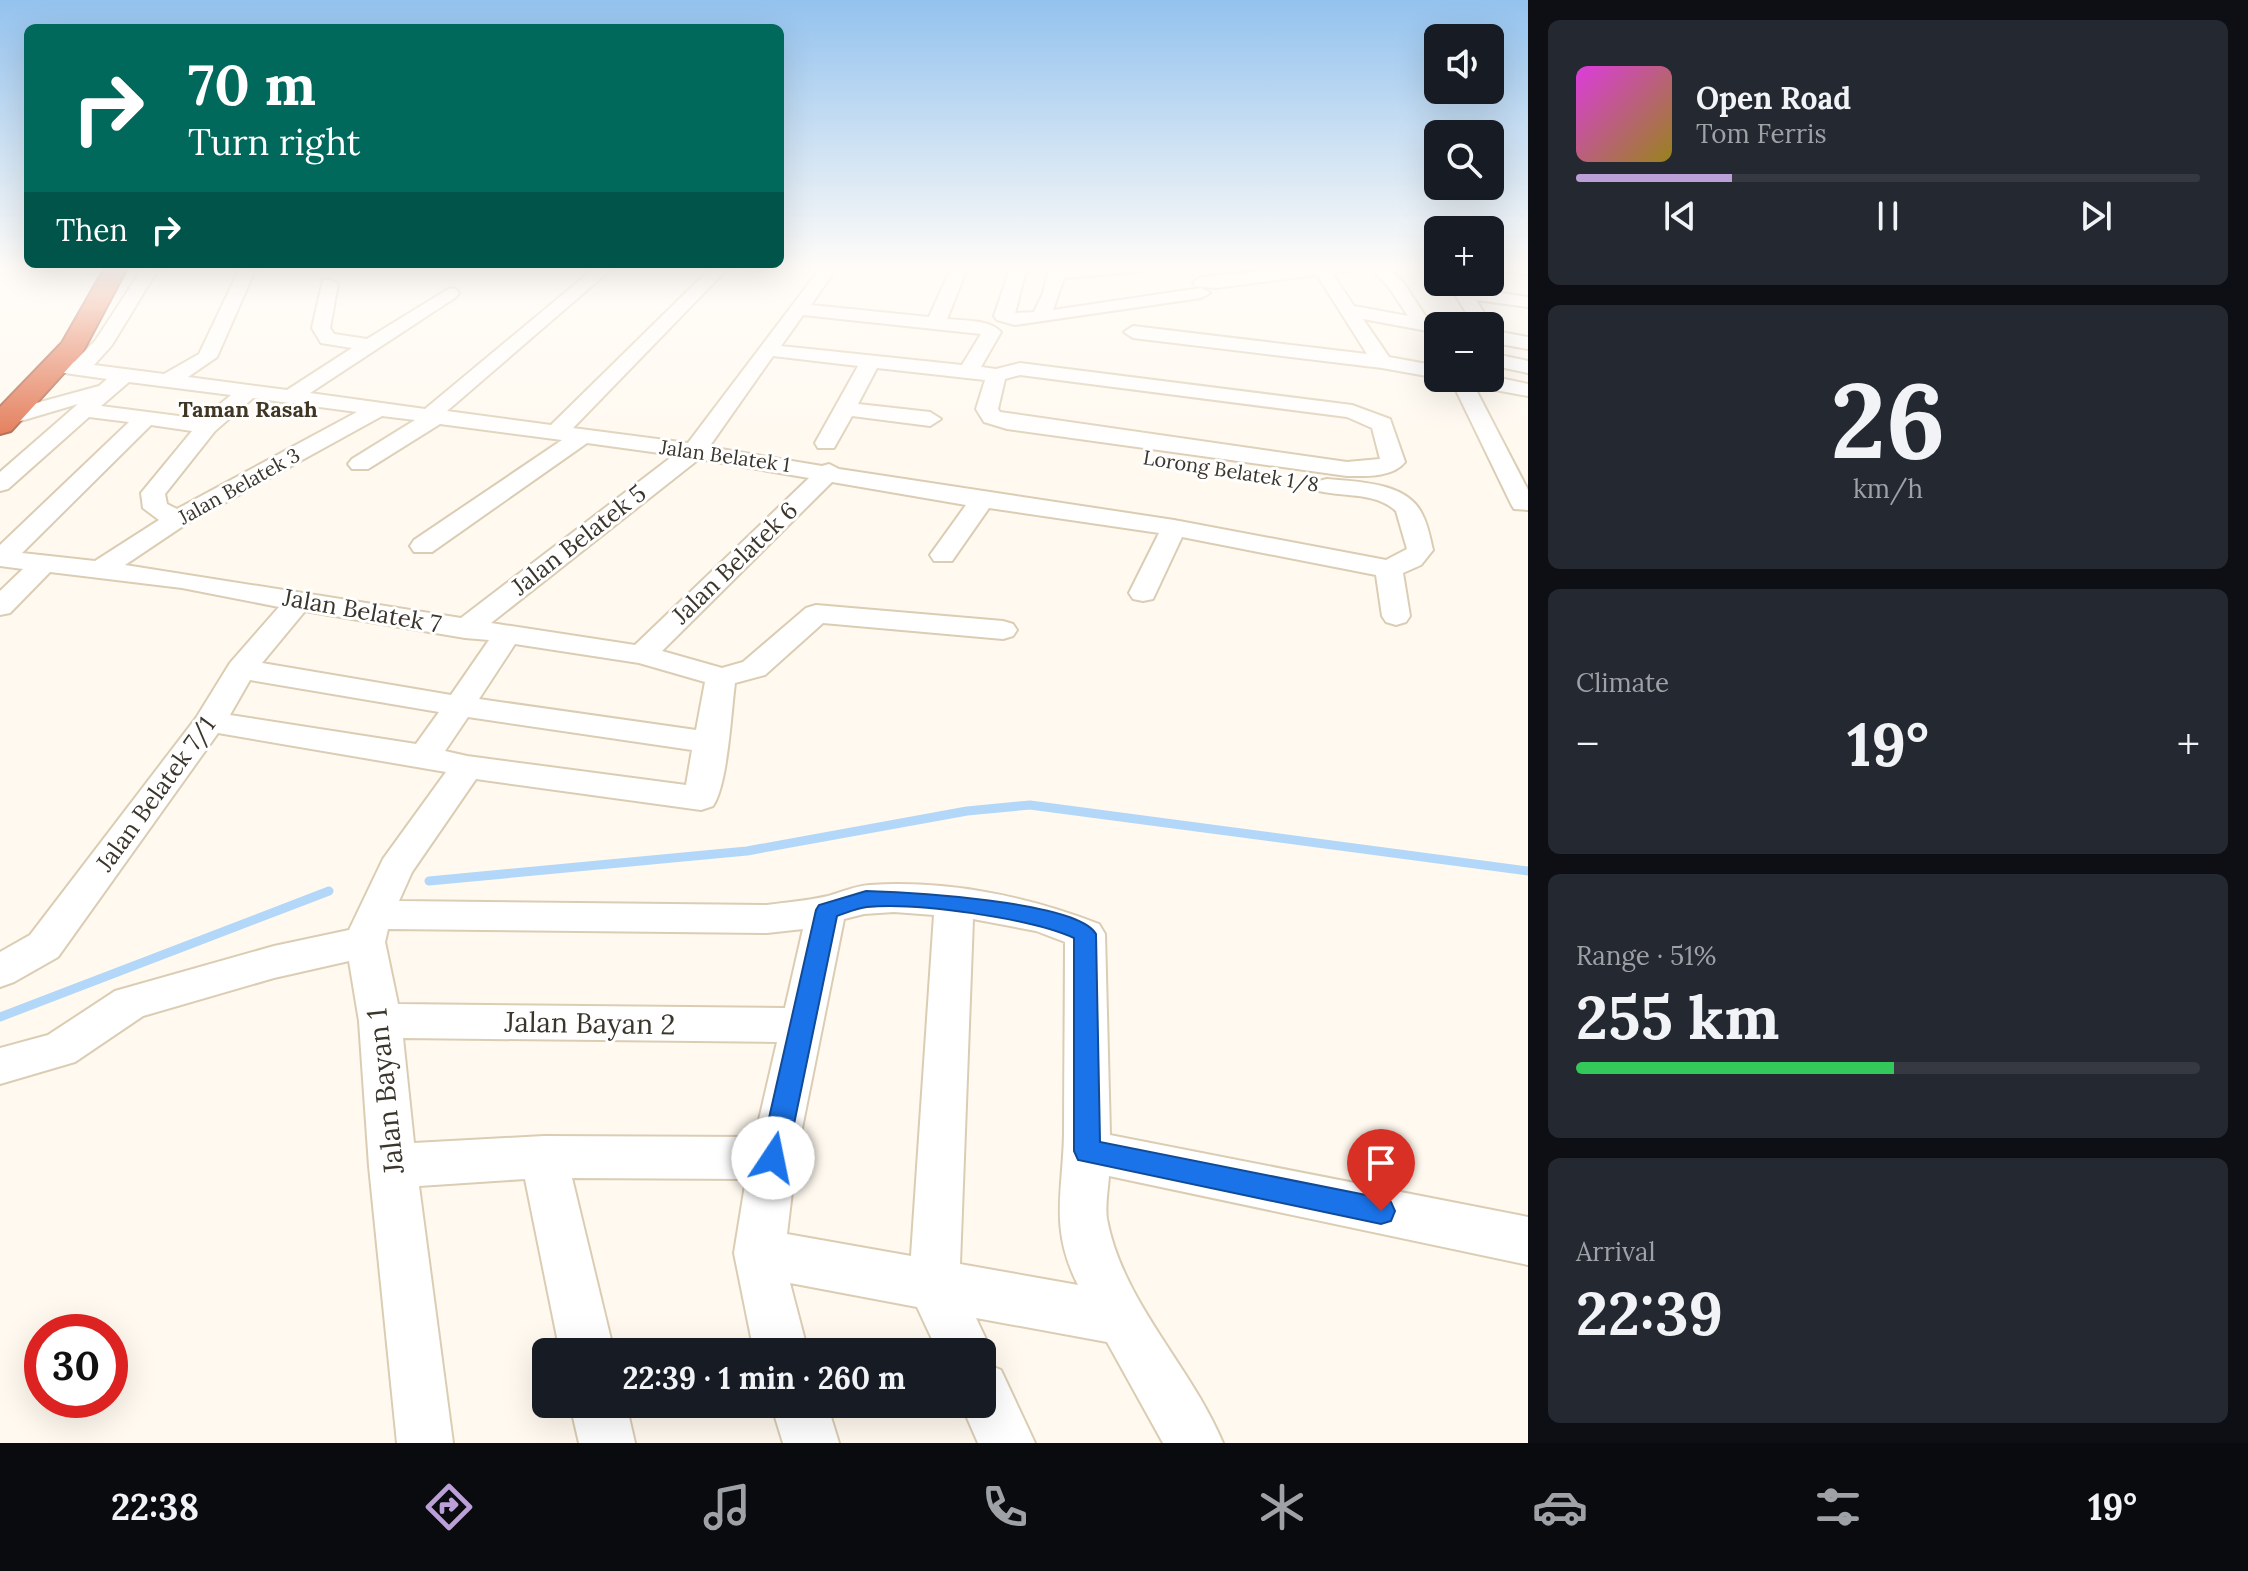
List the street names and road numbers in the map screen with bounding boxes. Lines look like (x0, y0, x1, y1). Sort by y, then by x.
street label: Jalan Belatek 1 (657, 434, 792, 477)
street label: Jalan Belatek 3 (173, 442, 304, 530)
street label: Lorong Belatek 1/8 (1141, 444, 1321, 498)
street label: Jalan Belatek 5 (505, 478, 652, 602)
street label: Jalan Belatek 6 (665, 495, 804, 631)
street label: Jalan Belatek 7 (280, 581, 444, 640)
street label: Jalan Belatek 7/1 (89, 710, 222, 878)
street label: Jalan Bayan 2 (503, 1003, 676, 1042)
street label: Jalan Bayan 1 (358, 1006, 412, 1177)

